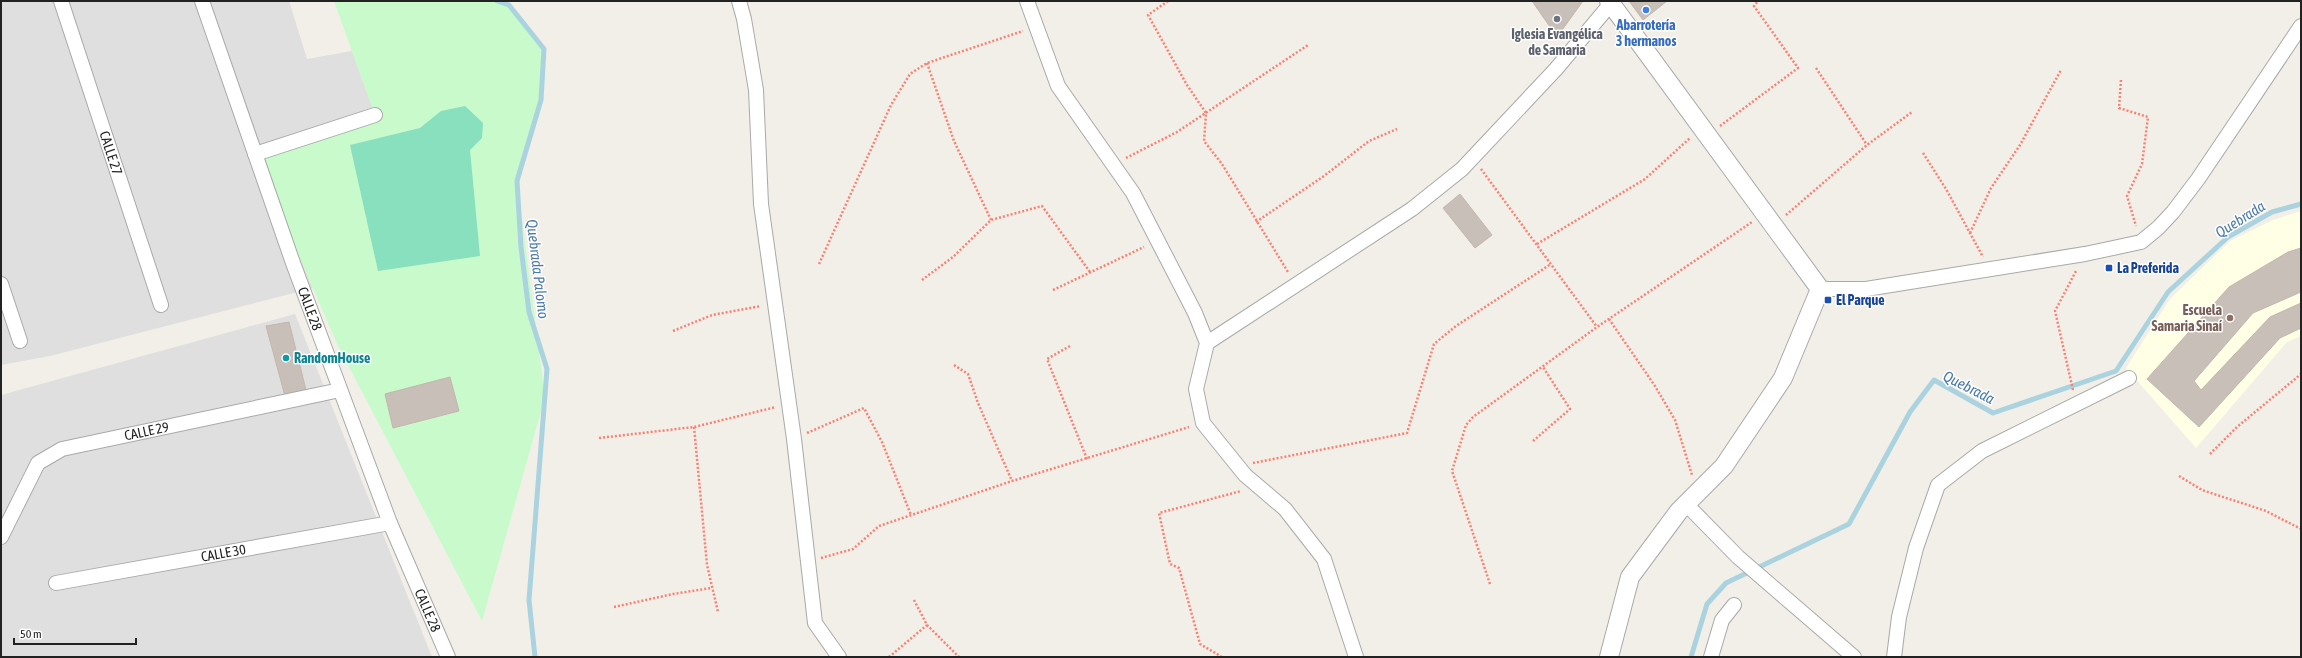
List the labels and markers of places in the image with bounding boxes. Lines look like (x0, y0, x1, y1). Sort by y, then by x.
marker: Abarrotería 3 hermanos (1641, 5, 1651, 15)
marker: Iglesia Evangélica de Samaria (1552, 14, 1562, 24)
place label: Abarrotería 3 hermanos (1616, 17, 1676, 49)
place label: Iglesia Evangélica de Samaria (1511, 26, 1603, 58)
place label: La Preferida (2117, 260, 2179, 276)
marker: La Preferida (2104, 263, 2114, 273)
place label: El Parque (1836, 292, 1885, 308)
marker: El Parque (1823, 295, 1833, 305)
place label: Escuela Samaria Sinaí (2152, 302, 2223, 334)
marker: Escuela Samaria Sinaí (2225, 313, 2235, 323)
place label: RandomHouse (294, 350, 370, 366)
marker: RandomHouse (281, 353, 291, 363)

